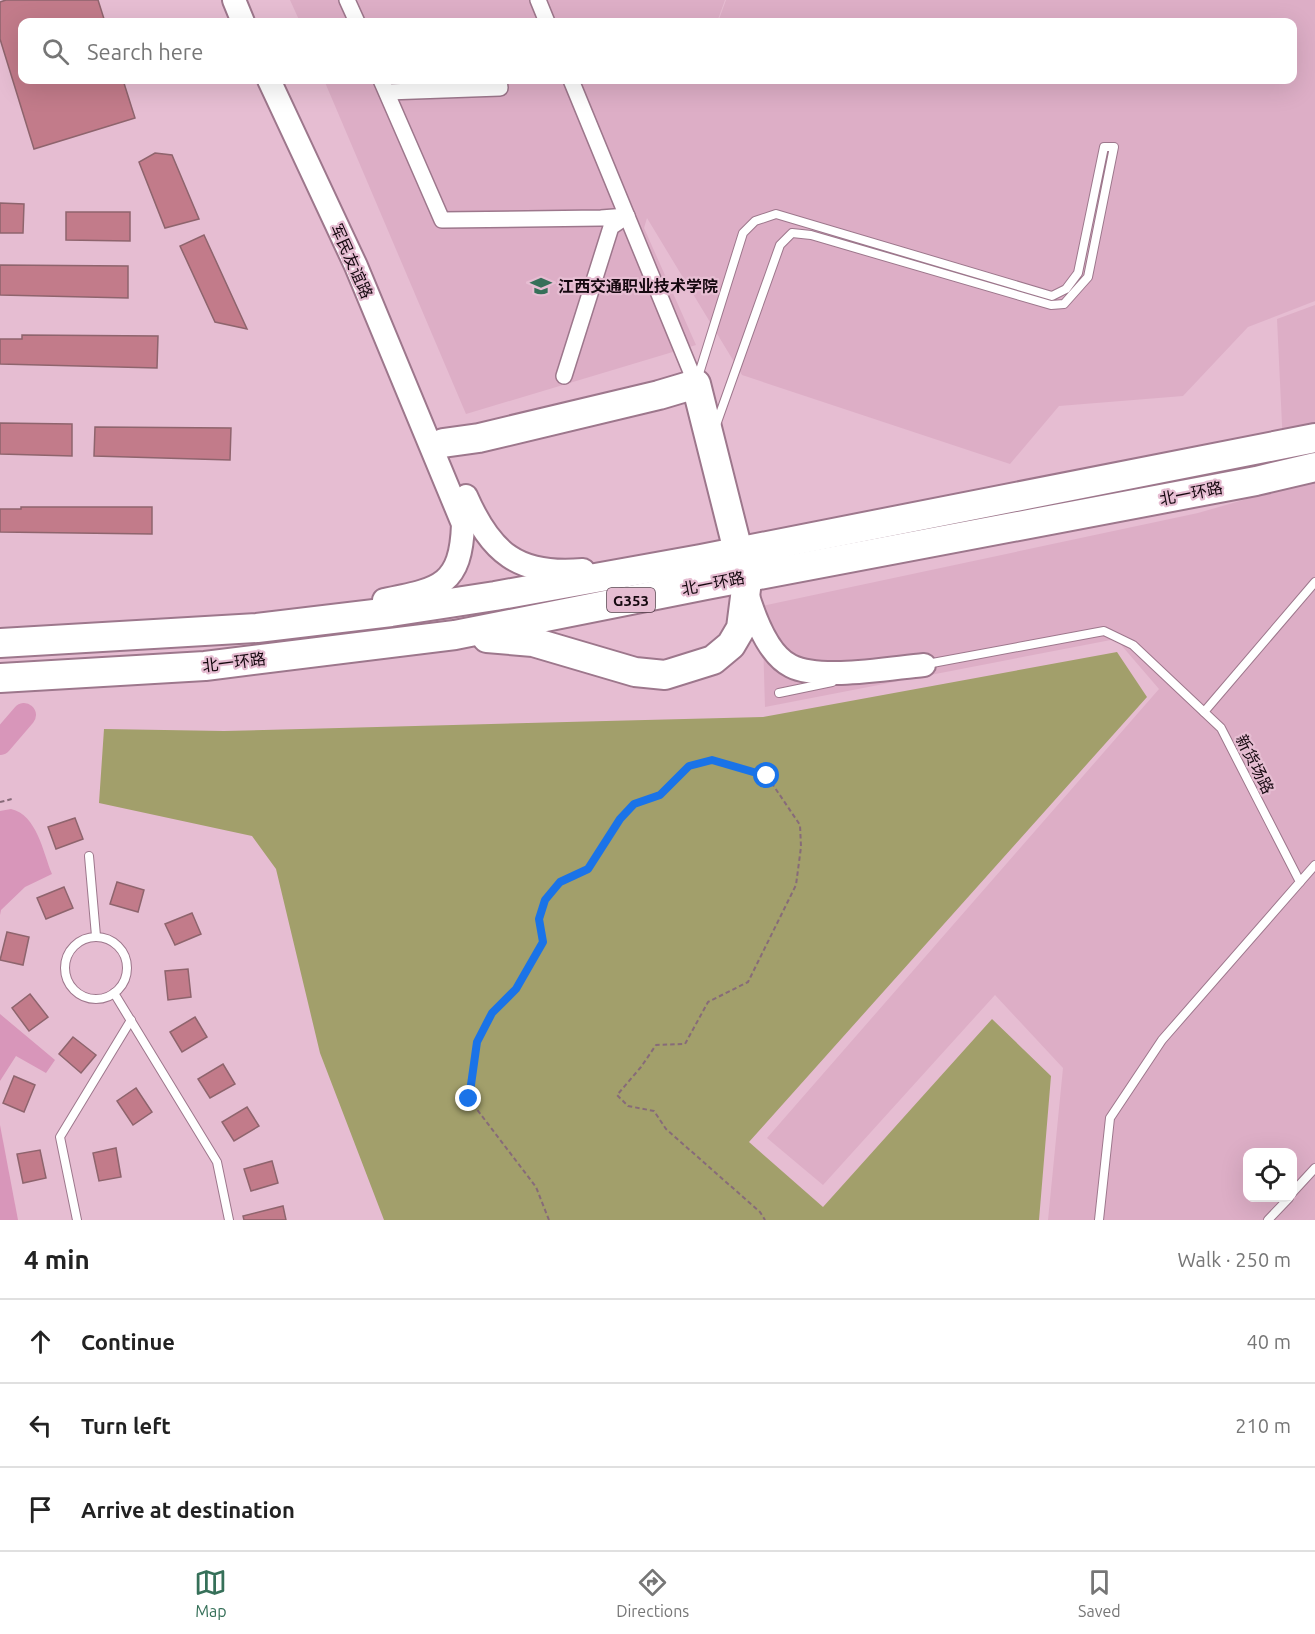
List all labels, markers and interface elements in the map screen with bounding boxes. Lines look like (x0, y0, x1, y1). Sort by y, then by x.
search box (18, 18, 1297, 84)
icon: search (39, 35, 72, 68)
text: Search here (87, 39, 203, 64)
street label: 军民友谊路 (328, 221, 376, 301)
school or university icon: 江西交通职业技术学院 (529, 274, 553, 298)
place label: 江西交通职业技术学院 (558, 277, 718, 295)
street label: 北一环路 (1158, 478, 1224, 508)
street label: 北一环路 (680, 568, 746, 598)
road number: G353 (607, 588, 655, 612)
street label: 北一环路 (201, 649, 267, 675)
street label: 新货场路 (1232, 731, 1278, 797)
route start (753, 762, 779, 788)
route end (455, 1085, 481, 1111)
map controls (1243, 1148, 1297, 1202)
button: locate (1243, 1148, 1297, 1202)
text: 4 min (24, 1245, 90, 1274)
text: Walk · 250 m (1178, 1248, 1291, 1271)
icon: ahead (24, 1325, 57, 1358)
text: Continue (81, 1329, 175, 1354)
text: 40 m (1247, 1330, 1291, 1353)
icon: left (24, 1409, 57, 1442)
text: Turn left (81, 1413, 171, 1438)
text: 210 m (1235, 1414, 1291, 1437)
icon: arrive (24, 1493, 57, 1526)
text: Arrive at destination (81, 1497, 295, 1522)
tab: Map (194, 1566, 227, 1620)
tab: Directions (616, 1566, 689, 1620)
tab: Saved (1078, 1566, 1121, 1620)

